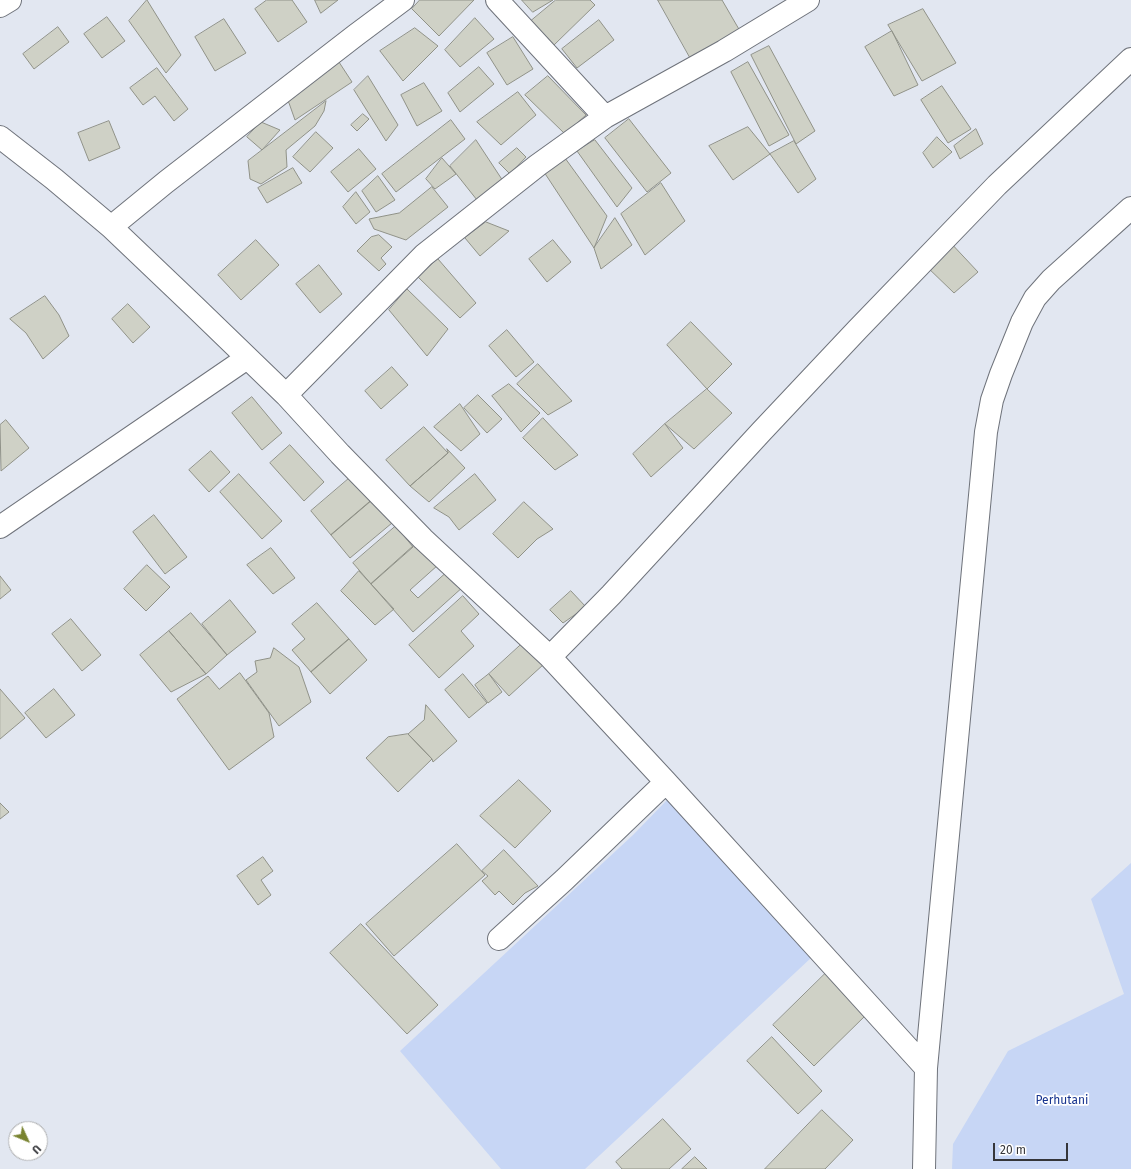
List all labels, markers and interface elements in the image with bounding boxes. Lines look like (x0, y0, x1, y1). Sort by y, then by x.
park label: Perhutani (1036, 1094, 1088, 1108)
north arrow (8, 1121, 48, 1161)
scale bar (995, 1135, 1070, 1161)
text: U (29, 1142, 43, 1156)
text: 20 m (1000, 1143, 1026, 1157)

